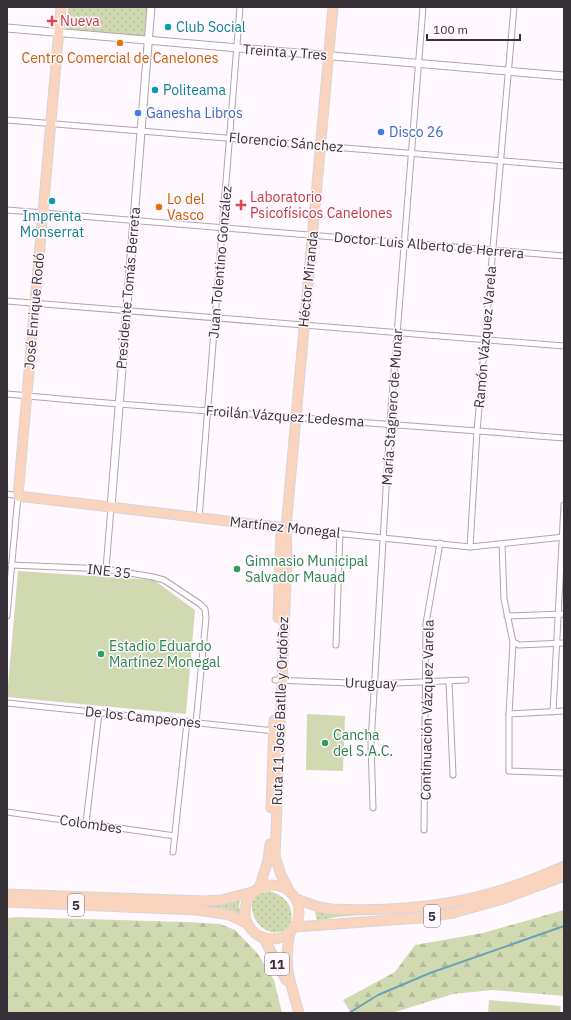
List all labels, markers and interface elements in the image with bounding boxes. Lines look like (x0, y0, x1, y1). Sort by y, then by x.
place label: Nueva (60, 12, 100, 30)
marker: Nueva (47, 16, 57, 26)
scale bar (427, 16, 520, 42)
place label: Club Social (176, 18, 246, 36)
marker: Club Social (163, 22, 173, 32)
text: 100 m (433, 22, 468, 37)
marker: Centro Comercial de Canelones (115, 38, 125, 48)
street label: Treinta y Tres (242, 40, 328, 64)
place label: Centro Comercial de Canelones (21, 49, 219, 67)
place label: Politeama (163, 81, 227, 99)
marker: Politeama (150, 85, 160, 95)
place label: Ganesha Libros (146, 104, 243, 122)
marker: Ganesha Libros (133, 108, 143, 118)
place label: Disco 26 (389, 123, 444, 141)
marker: Disco 26 (376, 127, 386, 137)
street label: Florencio Sánchez (228, 128, 344, 156)
street label: Juan Tolentino González (204, 184, 236, 339)
place label: Laboratorio Psicofísicos Canelones (250, 188, 393, 222)
place label: Lo del Vasco (167, 190, 205, 224)
marker: Imprenta Monserrat (47, 196, 57, 206)
marker: Laboratorio Psicofísicos Canelones (235, 199, 247, 211)
marker: Lo del Vasco (154, 202, 164, 212)
street label: Presidente Tomás Berreta (112, 206, 144, 370)
place label: Imprenta Monserrat (20, 207, 84, 241)
street label: Doctor Luis Alberto de Herrera (333, 228, 525, 262)
street label: Héctor Miranda (294, 229, 322, 328)
street label: José Enrique Rodó (20, 252, 48, 370)
street label: Ramón Vázquez Varela (470, 265, 500, 409)
street label: María Stagnero de Munar (378, 328, 406, 486)
street label: Froilán Vázquez Ledesma (205, 401, 365, 431)
street label: Martínez Monegal (229, 512, 341, 542)
place label: Gimnasio Municipal Salvador Mauad (245, 552, 368, 586)
street label: INE 35 (86, 560, 132, 582)
marker: Gimnasio Municipal Salvador Mauad (232, 564, 242, 574)
street label: Ruta 11 José Batlle y Ordóñez (268, 616, 292, 806)
street label: Continuación Vázquez Varela (416, 619, 438, 801)
place label: Estadio Eduardo Martínez Monegal (109, 637, 220, 671)
marker: Estadio Eduardo Martínez Monegal (96, 649, 106, 659)
street label: Uruguay (345, 674, 397, 692)
street label: De los Campeones (84, 702, 202, 732)
place label: Cancha del S.A.C. (333, 726, 393, 760)
marker: Cancha del S.A.C. (320, 738, 330, 748)
street label: Colombes (59, 811, 124, 837)
road number: 5 (68, 894, 84, 916)
road number: 5 (424, 905, 440, 927)
road number: 11 (265, 953, 289, 975)

